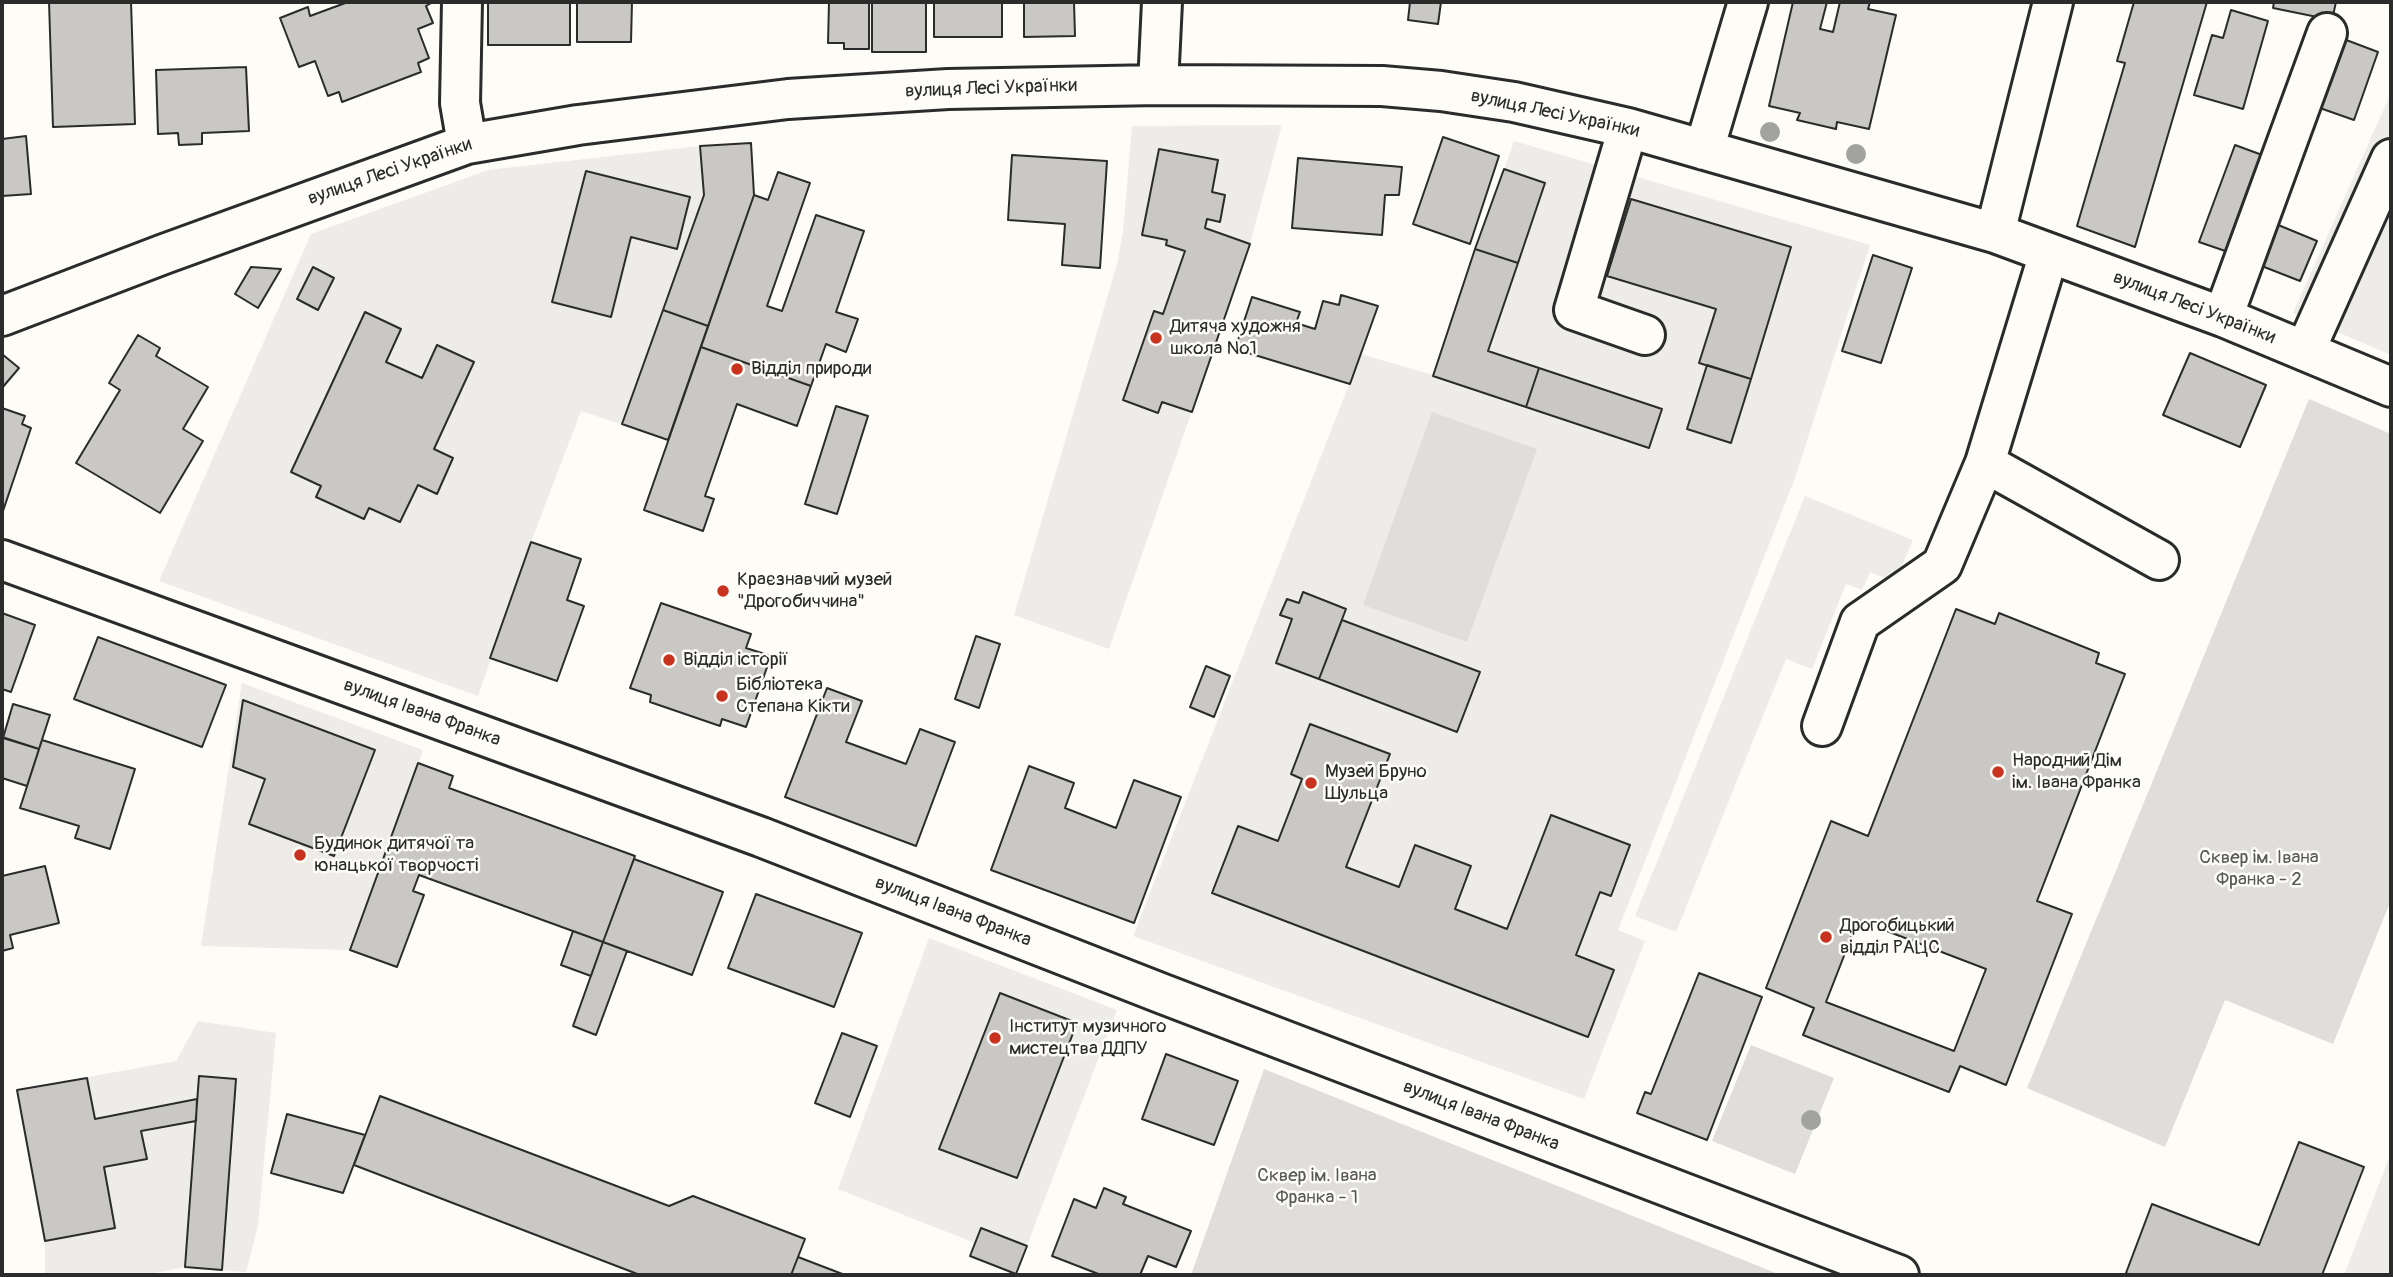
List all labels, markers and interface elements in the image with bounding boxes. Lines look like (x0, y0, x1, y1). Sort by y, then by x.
street label: вулиця Лесі Українки (905, 75, 1077, 103)
street label: вулиця Лесі Українки (1469, 85, 1641, 143)
street label: вулиця Лесі Українки (305, 133, 475, 211)
street label: вулиця Лесі Українки (2110, 267, 2278, 349)
place label: Дитяча художня школа №1 (1170, 316, 1301, 360)
marker: Дитяча художня школа №1 (1148, 330, 1164, 346)
place label: Відділ природи (751, 358, 872, 380)
marker: Відділ природи (729, 361, 745, 377)
place label: Краєзнавчий музей "Дрогобиччина" (737, 569, 892, 613)
marker: Краєзнавчий музей "Дрогобиччина" (715, 583, 731, 599)
place label: Відділ історії (683, 649, 789, 671)
marker: Відділ історії (661, 652, 677, 668)
street label: вулиця Івана Франка (340, 674, 504, 752)
place label: Бібліотека Степана Кікти (736, 674, 850, 718)
marker: Бібліотека Степана Кікти (714, 688, 730, 704)
place label: Народний Дім ім. Івана Франка (2012, 750, 2141, 794)
place label: Музей Бруно Шульца (1325, 761, 1427, 805)
marker: Народний Дім ім. Івана Франка (1990, 764, 2006, 780)
marker: Музей Бруно Шульца (1303, 775, 1319, 791)
place label: Будинок дитячої та юнацької творчості (314, 833, 478, 877)
marker: Будинок дитячої та юнацької творчості (292, 847, 308, 863)
park label: Сквер ім. Івана Франка - 2 (2199, 847, 2319, 891)
street label: вулиця Івана Франка (872, 872, 1034, 952)
place label: Дрогобицький відділ РАЦС (1840, 915, 1955, 959)
marker: Дрогобицький відділ РАЦС (1818, 929, 1834, 945)
place label: Інститут музичного мистецтва ДДПУ (1009, 1016, 1167, 1060)
marker: Інститут музичного мистецтва ДДПУ (987, 1030, 1003, 1046)
street label: вулиця Івана Франка (1400, 1076, 1562, 1156)
park label: Сквер ім. Івана Франка - 1 (1257, 1165, 1377, 1209)

